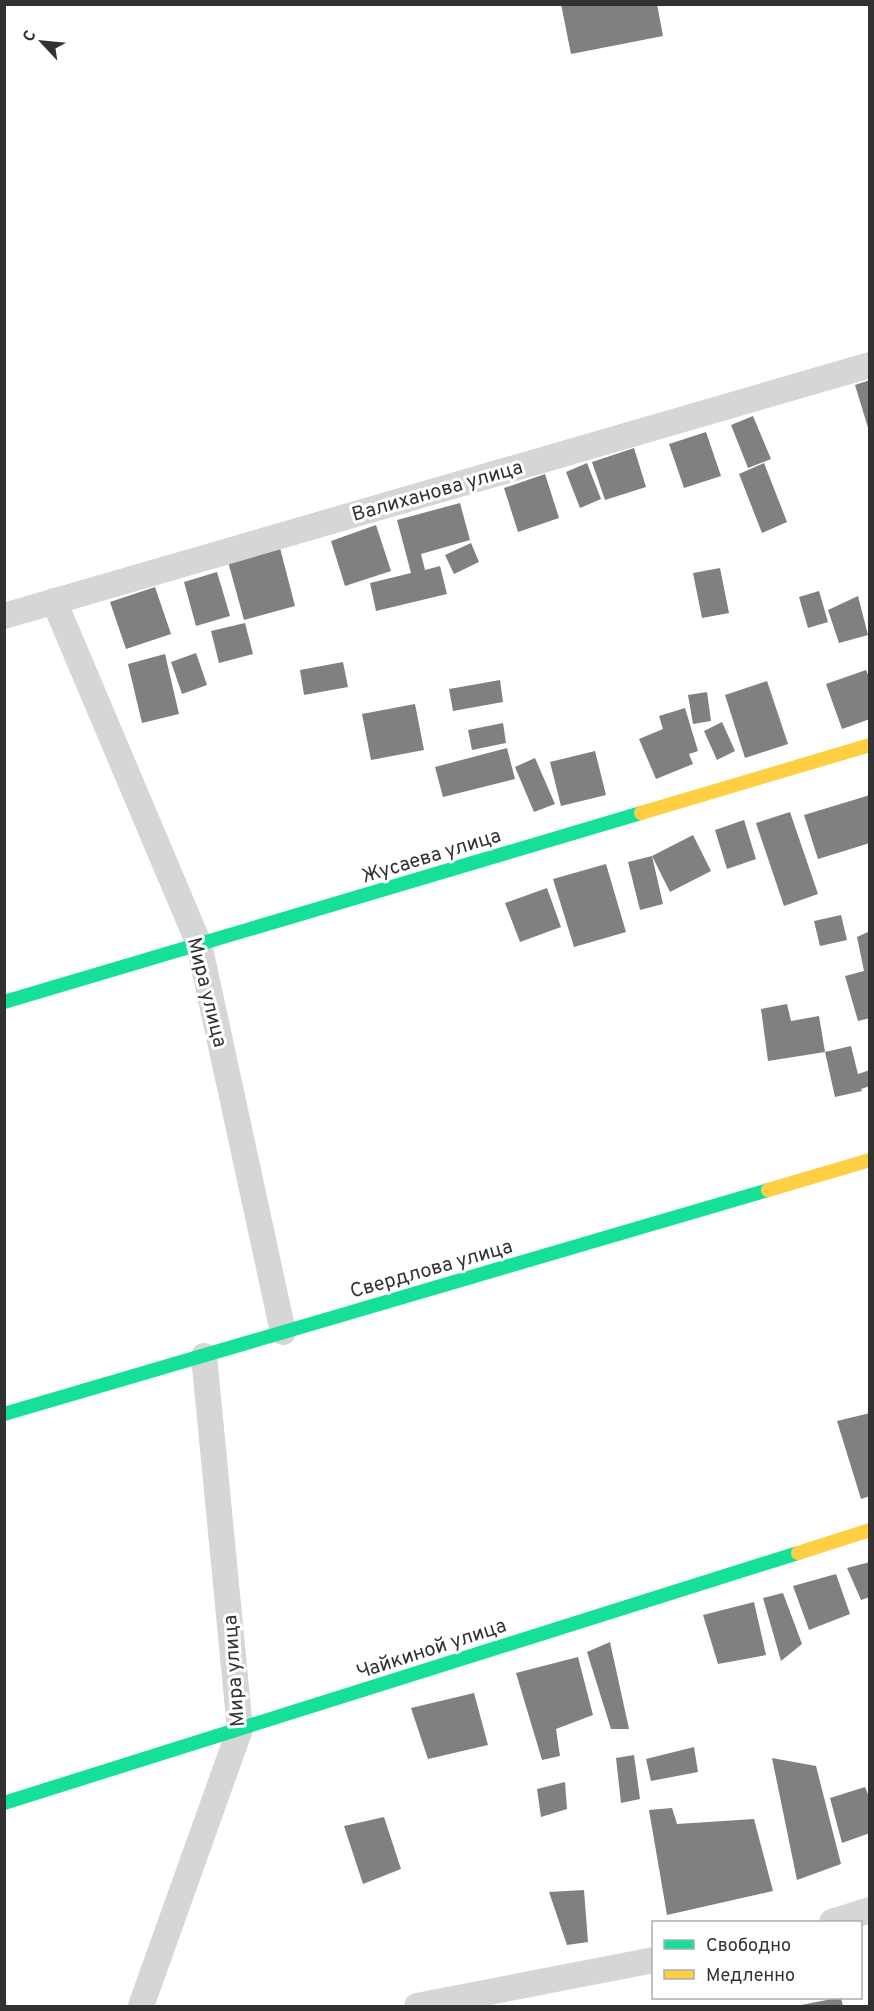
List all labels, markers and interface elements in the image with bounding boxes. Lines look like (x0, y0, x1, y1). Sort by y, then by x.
north arrow (12, 12, 72, 72)
text: С (19, 27, 42, 45)
street label: Валиханова улица (349, 455, 526, 529)
street label: Жусаева улица (359, 823, 504, 890)
street label: Мира улица (180, 935, 232, 1050)
street label: Свердлова улица (347, 1234, 516, 1306)
street label: Чайкиной улица (353, 1613, 510, 1686)
street label: Мира улица (218, 1614, 252, 1728)
legend (652, 1921, 862, 1999)
text: Свободно (706, 1935, 791, 1958)
text: Медленно (706, 1965, 795, 1988)

